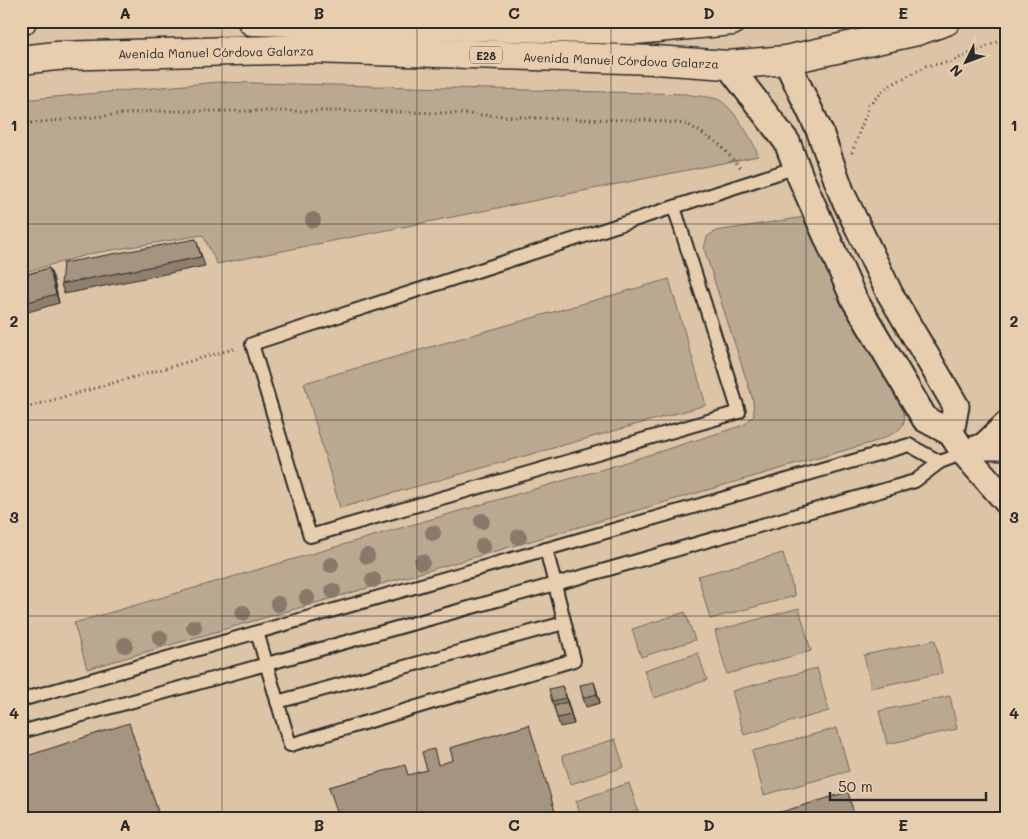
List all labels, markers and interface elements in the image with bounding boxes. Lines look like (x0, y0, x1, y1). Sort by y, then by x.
text: A (119, 2, 131, 23)
text: B (314, 2, 324, 23)
text: C (508, 2, 520, 23)
text: D (703, 2, 715, 23)
text: E (898, 2, 908, 23)
north arrow (940, 38, 990, 88)
street label: Avenida Manuel Córdova Galarza (118, 42, 314, 62)
road number: E28 (470, 46, 502, 64)
street label: Avenida Manuel Córdova Galarza (523, 49, 719, 71)
text: N (945, 61, 967, 81)
text: 1 (10, 114, 18, 135)
text: 1 (1010, 114, 1018, 135)
text: 2 (10, 310, 19, 331)
text: 2 (1010, 310, 1019, 331)
text: 3 (9, 506, 19, 527)
text: 3 (1009, 506, 1019, 527)
text: 4 (9, 702, 19, 723)
text: 4 (1009, 702, 1019, 723)
scale bar (830, 769, 987, 801)
text: 50 m (838, 776, 873, 796)
text: A (119, 814, 131, 835)
text: B (314, 814, 324, 835)
text: C (508, 814, 520, 835)
text: D (703, 814, 715, 835)
text: E (898, 814, 908, 835)

